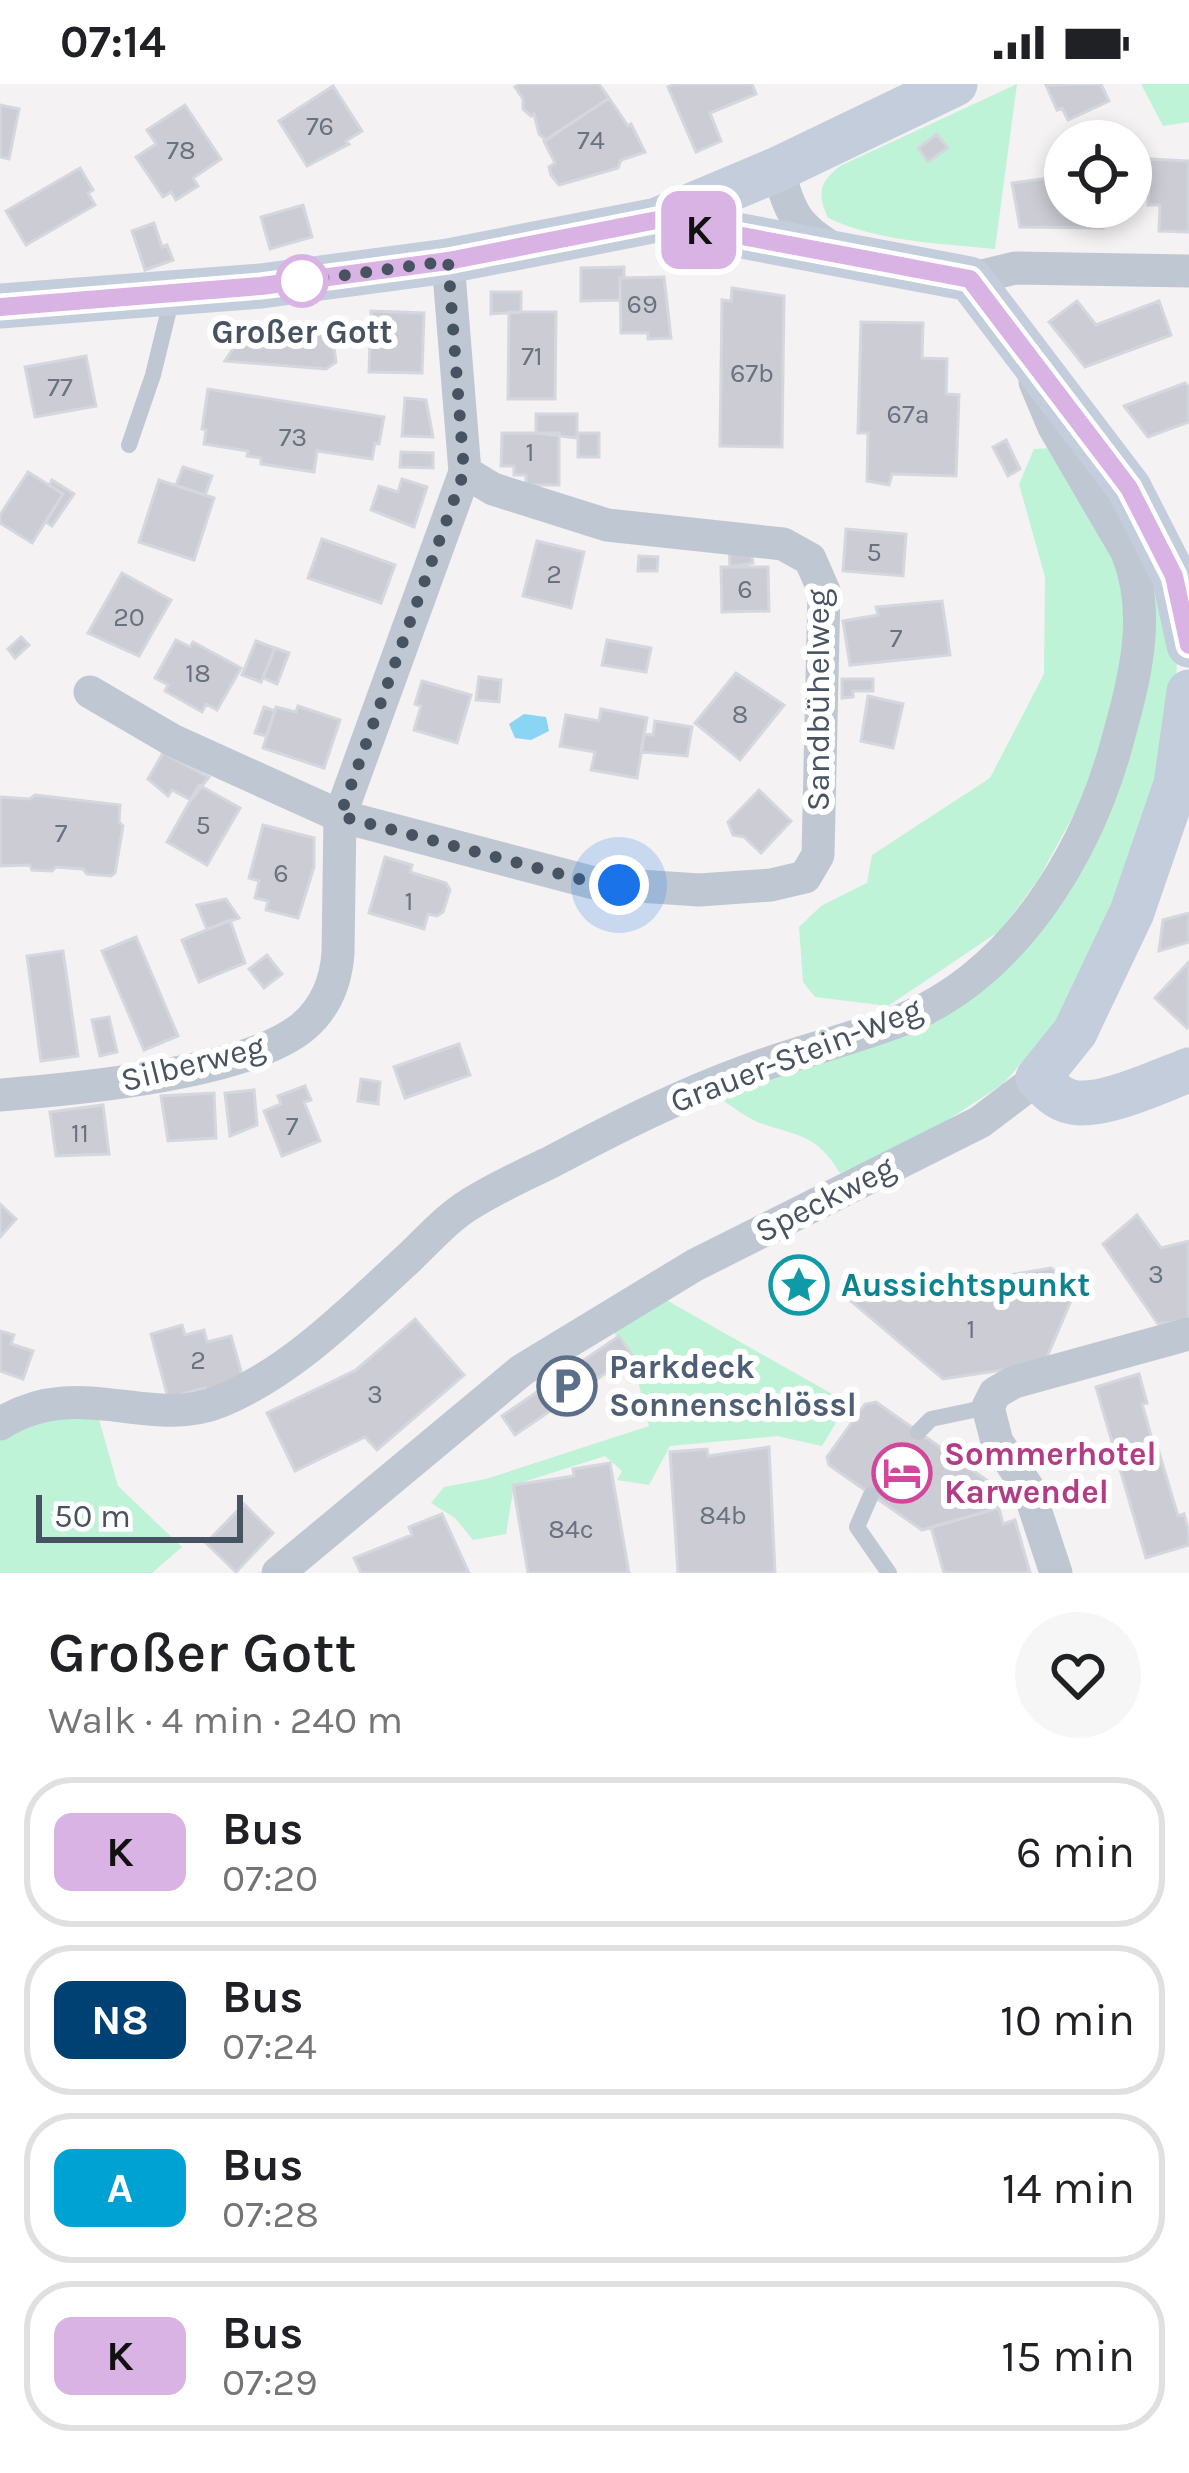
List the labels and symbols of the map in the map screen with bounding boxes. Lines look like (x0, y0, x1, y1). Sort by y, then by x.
house number: 76 (306, 110, 334, 142)
house number: 74 (577, 124, 605, 156)
house number: 78 (166, 134, 196, 166)
line badge: K (660, 191, 738, 269)
marker: Großer Gott (277, 256, 327, 306)
house number: 69 (626, 288, 658, 320)
place label: Großer Gott (211, 313, 393, 351)
house number: 71 (521, 340, 543, 372)
house number: 67b (730, 357, 774, 389)
house number: 77 (47, 371, 73, 403)
house number: 67a (887, 398, 930, 430)
house number: 73 (279, 421, 307, 453)
house number: 1 (526, 436, 534, 468)
house number: 5 (866, 536, 882, 568)
house number: 2 (546, 558, 562, 590)
house number: 6 (737, 573, 753, 605)
street label: Sandbühelweg (799, 588, 837, 811)
house number: 20 (113, 601, 145, 633)
house number: 7 (890, 622, 903, 654)
house number: 18 (185, 657, 211, 689)
house number: 8 (732, 698, 748, 730)
house number: 5 (195, 809, 211, 841)
house number: 7 (55, 817, 68, 849)
your location (589, 855, 649, 915)
house number: 6 (273, 857, 289, 889)
house number: 1 (405, 885, 413, 917)
street label: Grauer-Stein-Weg (665, 989, 927, 1120)
street label: Silberweg (117, 1027, 269, 1099)
house number: 7 (286, 1110, 299, 1142)
house number: 11 (71, 1117, 89, 1149)
street label: Speckweg (749, 1148, 901, 1250)
place icon: Aussichtspunkt (768, 1254, 830, 1316)
house number: 3 (1148, 1258, 1164, 1290)
place label: Aussichtspunkt (841, 1266, 1090, 1304)
house number: 1 (967, 1313, 975, 1345)
house number: 2 (190, 1344, 206, 1376)
place label: Parkdeck Sonnenschlössl (609, 1348, 857, 1424)
parking icon: Parkdeck Sonnenschlössl (536, 1355, 598, 1417)
house number: 3 (367, 1378, 383, 1410)
place label: Sommerhotel Karwendel (944, 1435, 1157, 1511)
hotel icon: Sommerhotel Karwendel (871, 1442, 933, 1504)
scale bar (36, 1489, 243, 1542)
house number: 84b (699, 1499, 747, 1531)
house number: 84c (548, 1513, 594, 1545)

